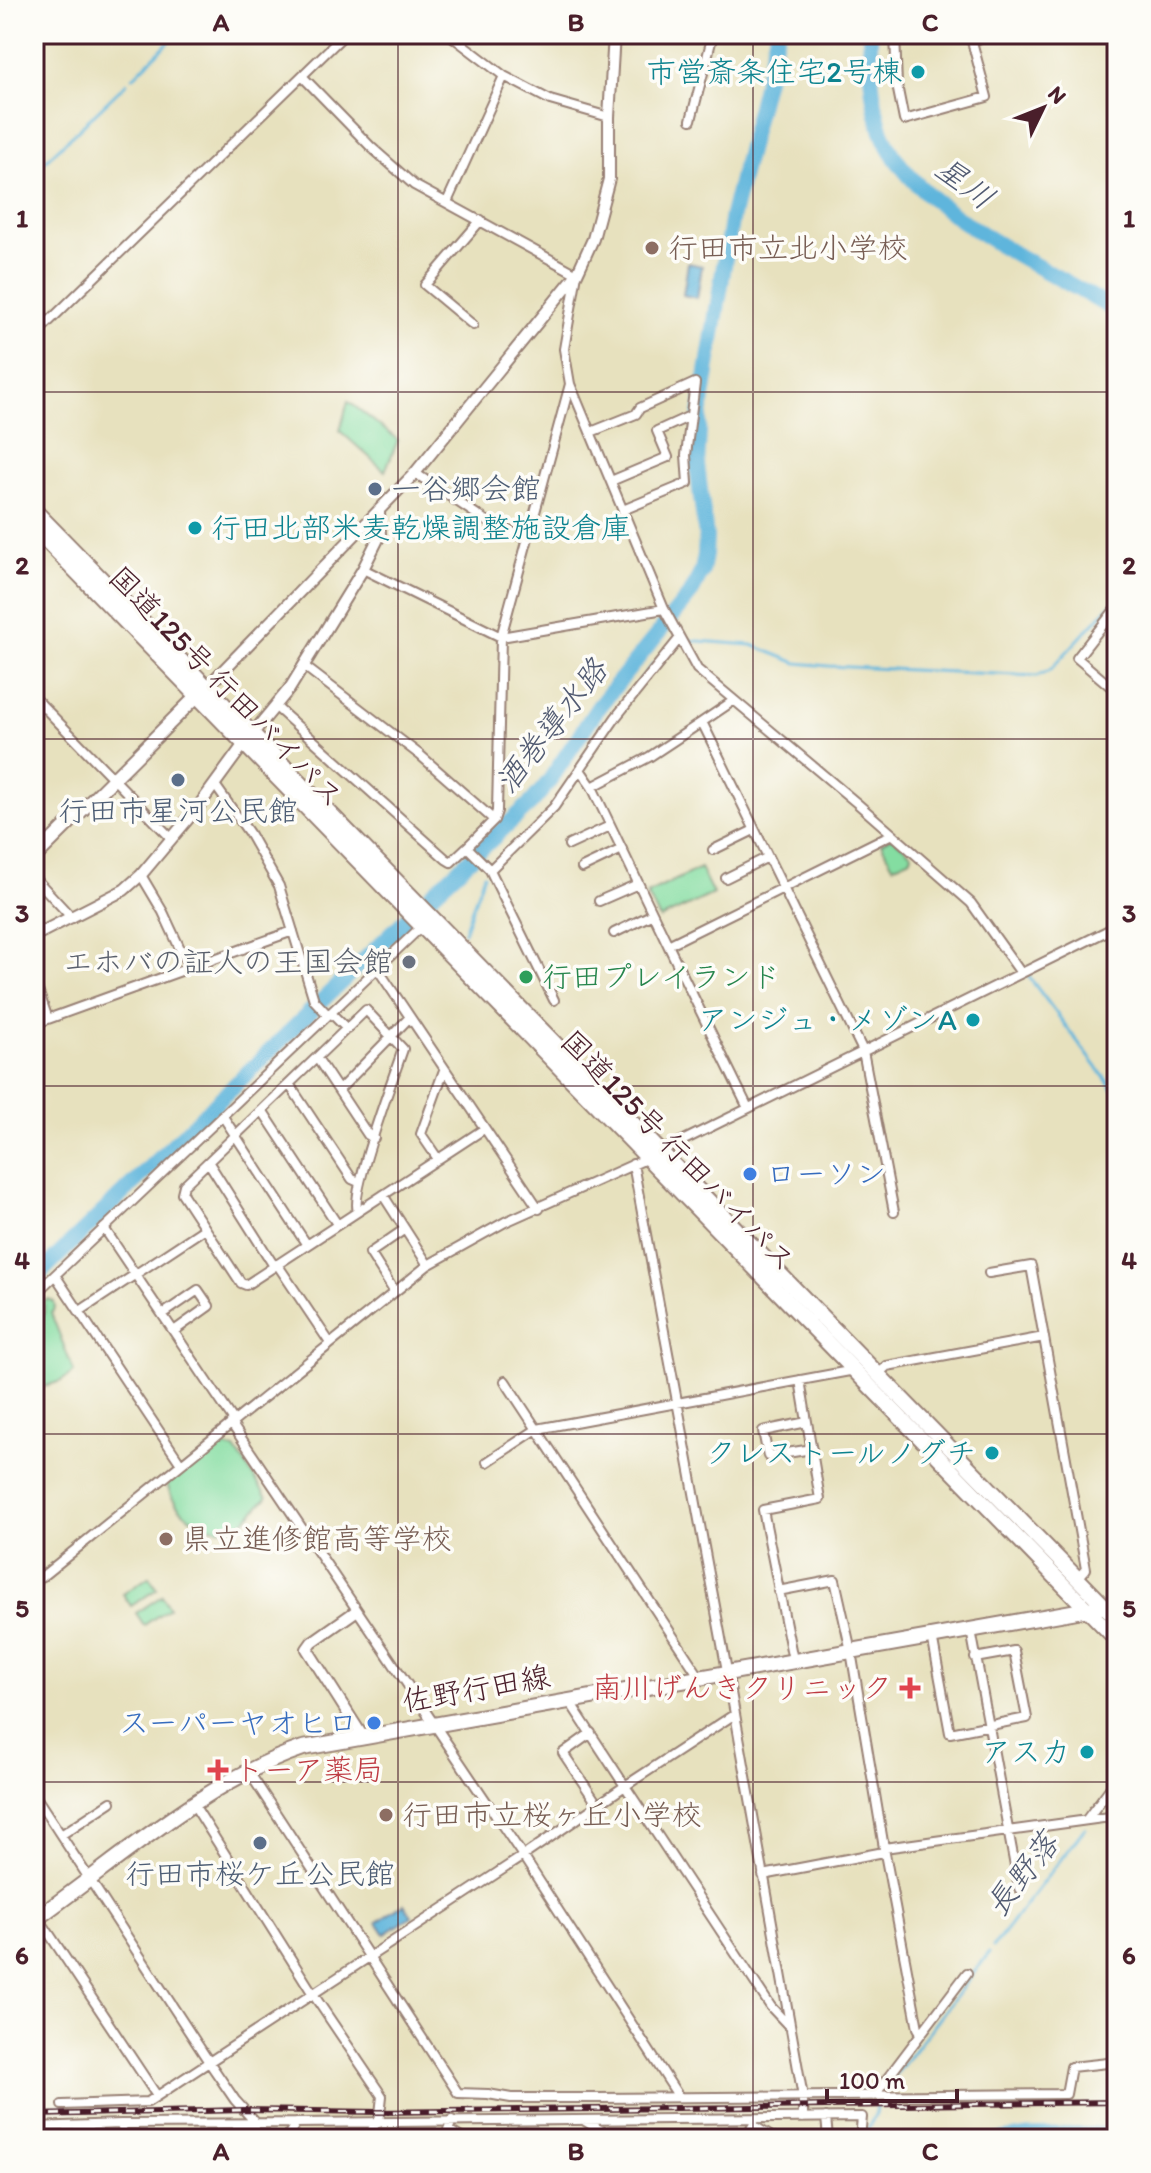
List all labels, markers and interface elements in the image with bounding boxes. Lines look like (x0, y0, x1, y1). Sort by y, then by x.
text: A (212, 6, 230, 38)
text: B (568, 6, 585, 38)
text: C (922, 6, 939, 38)
place label: 市営斎条住宅2号棟 (646, 53, 902, 90)
marker: 市営斎条住宅2号棟 (909, 63, 927, 81)
north arrow (1003, 68, 1083, 148)
text: N (1042, 80, 1072, 109)
water label: 星川 (928, 149, 1002, 217)
text: 1 (16, 202, 28, 234)
text: 1 (1123, 202, 1135, 234)
place label: 行田市立北小学校 (668, 229, 908, 266)
marker: 行田市立北小学校 (643, 239, 661, 257)
place label: 一谷郷会館 (391, 470, 541, 507)
marker: 一谷郷会館 (366, 480, 384, 498)
place label: 行田北部米麦乾燥調整施設倉庫 (211, 509, 631, 546)
marker: 行田北部米麦乾燥調整施設倉庫 (186, 519, 204, 537)
text: 2 (15, 549, 29, 581)
text: 2 (1122, 549, 1136, 581)
street label: 国道125号 行田バイパス (101, 558, 351, 815)
water label: 酒巻導水路 (487, 650, 616, 801)
marker: 行田市星河公民館 (169, 771, 187, 789)
place label: 行田市星河公民館 (58, 792, 298, 829)
text: 3 (15, 897, 29, 929)
text: 3 (1122, 897, 1136, 929)
place label: エホバの証人の王国会館 (63, 943, 393, 980)
marker: エホバの証人の王国会館 (400, 953, 418, 971)
place label: 行田プレイランド (542, 958, 781, 995)
marker: 行田プレイランド (517, 968, 535, 986)
place label: アンジュ・メゾンA (698, 1001, 957, 1038)
marker: アンジュ・メゾンA (964, 1011, 982, 1029)
street label: 国道125号 行田バイパス (553, 1022, 803, 1279)
place label: ローソン (766, 1155, 886, 1192)
marker: ローソン (741, 1165, 759, 1183)
text: 4 (14, 1244, 30, 1276)
text: 4 (1121, 1244, 1137, 1276)
place label: クレストールノグチ (705, 1434, 976, 1471)
marker: クレストールノグチ (983, 1444, 1001, 1462)
place label: 県立進修館高等学校 (182, 1520, 452, 1557)
marker: 県立進修館高等学校 (157, 1530, 175, 1548)
text: 5 (15, 1592, 29, 1624)
text: 5 (1122, 1592, 1136, 1624)
street label: 佐野行田線 (399, 1657, 553, 1720)
place label: 南川げんきクリニック (592, 1669, 892, 1706)
marker: 南川げんきクリニック (899, 1677, 921, 1699)
place label: スーパーヤオヒロ (119, 1704, 358, 1741)
marker: スーパーヤオヒロ (365, 1714, 383, 1732)
place label: アスカ (981, 1733, 1071, 1770)
marker: アスカ (1078, 1743, 1096, 1761)
place label: トーア薬局 (234, 1751, 383, 1788)
marker: トーア薬局 (209, 1761, 227, 1779)
place label: 行田市立桜ヶ丘小学校 (402, 1796, 702, 1833)
marker: 行田市立桜ヶ丘小学校 (377, 1806, 395, 1824)
water label: 長野落 (977, 1822, 1068, 1924)
marker: 行田市桜ケ丘公民館 (251, 1834, 269, 1852)
place label: 行田市桜ケ丘公民館 (125, 1855, 395, 1892)
text: 6 (15, 1939, 29, 1971)
text: 6 (1122, 1939, 1136, 1971)
scale bar (827, 2053, 957, 2103)
text: 100 m (839, 2066, 905, 2095)
text: A (212, 2135, 230, 2167)
text: B (568, 2135, 585, 2167)
text: C (922, 2135, 939, 2167)

